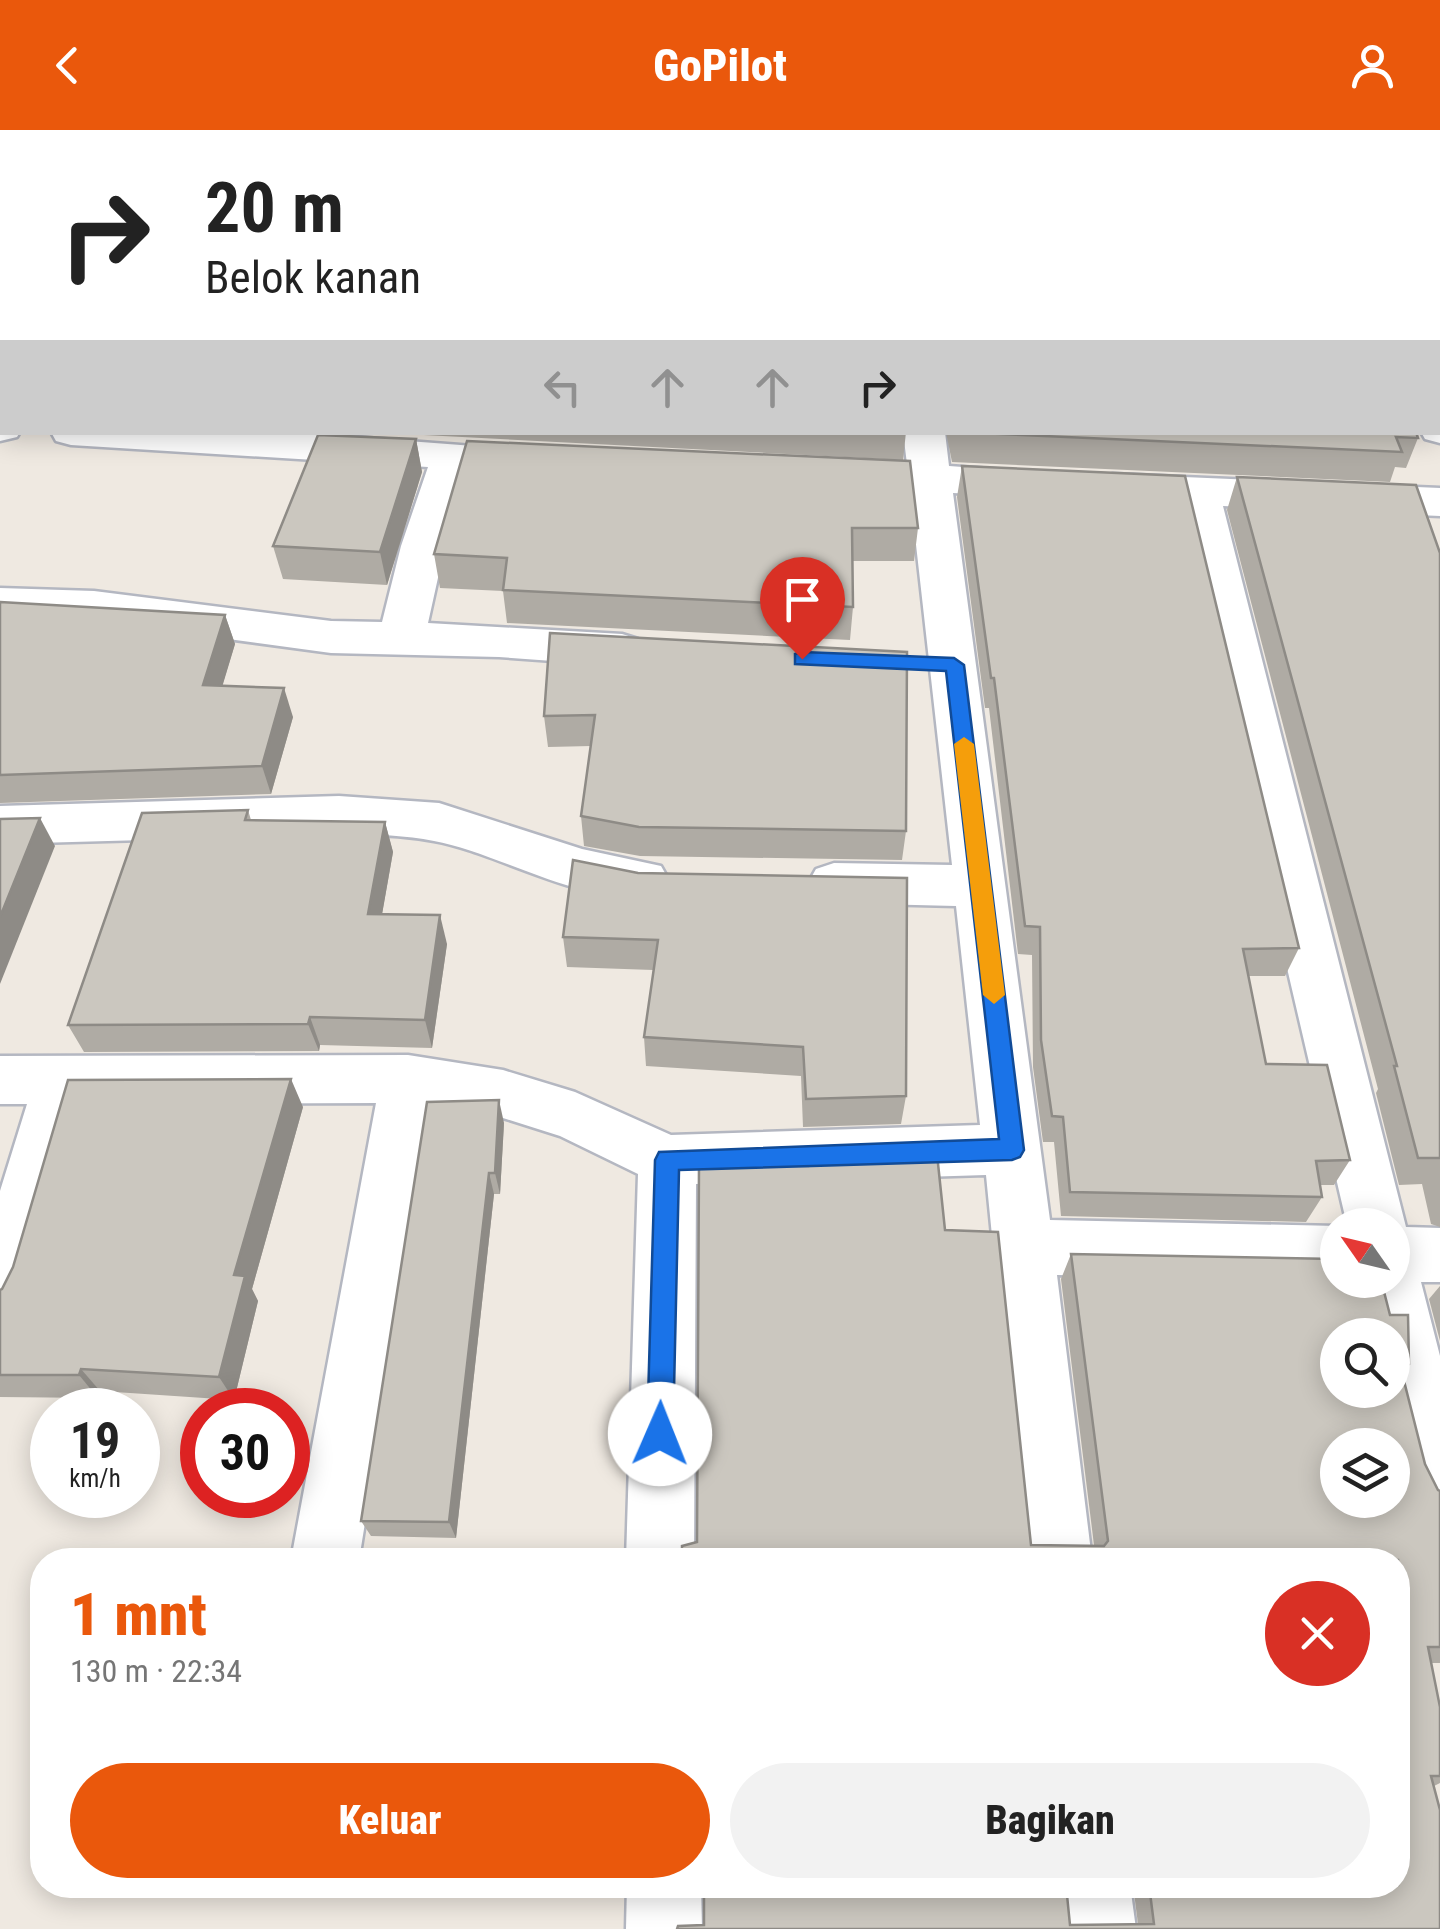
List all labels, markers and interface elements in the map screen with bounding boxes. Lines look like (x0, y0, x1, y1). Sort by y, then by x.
icon: back (40, 38, 95, 93)
icon: person (1345, 38, 1400, 93)
text: GoPilot (653, 39, 787, 92)
text: 20 m (205, 167, 344, 249)
icon: right (40, 170, 170, 300)
text: Belok kanan (205, 251, 421, 304)
icon: left (535, 360, 590, 415)
icon: ahead (640, 360, 695, 415)
icon: ahead (745, 360, 800, 415)
icon: right (850, 360, 905, 415)
pin (760, 557, 845, 660)
icon: arrive (775, 572, 830, 627)
north arrow (1320, 1208, 1410, 1298)
map controls (1320, 1208, 1410, 1518)
button: search (1320, 1318, 1410, 1408)
position arrow (608, 1382, 712, 1486)
speed limit sign: 30 (180, 1388, 310, 1518)
text: 19 (70, 1412, 120, 1470)
button: layers (1320, 1428, 1410, 1518)
text: km/h (69, 1464, 121, 1493)
text: 1 mnt (70, 1579, 207, 1650)
button: close (1265, 1581, 1370, 1686)
text: 130 m · 22:34 (70, 1652, 242, 1690)
button: Keluar (70, 1763, 710, 1878)
button: Bagikan (730, 1763, 1370, 1878)

